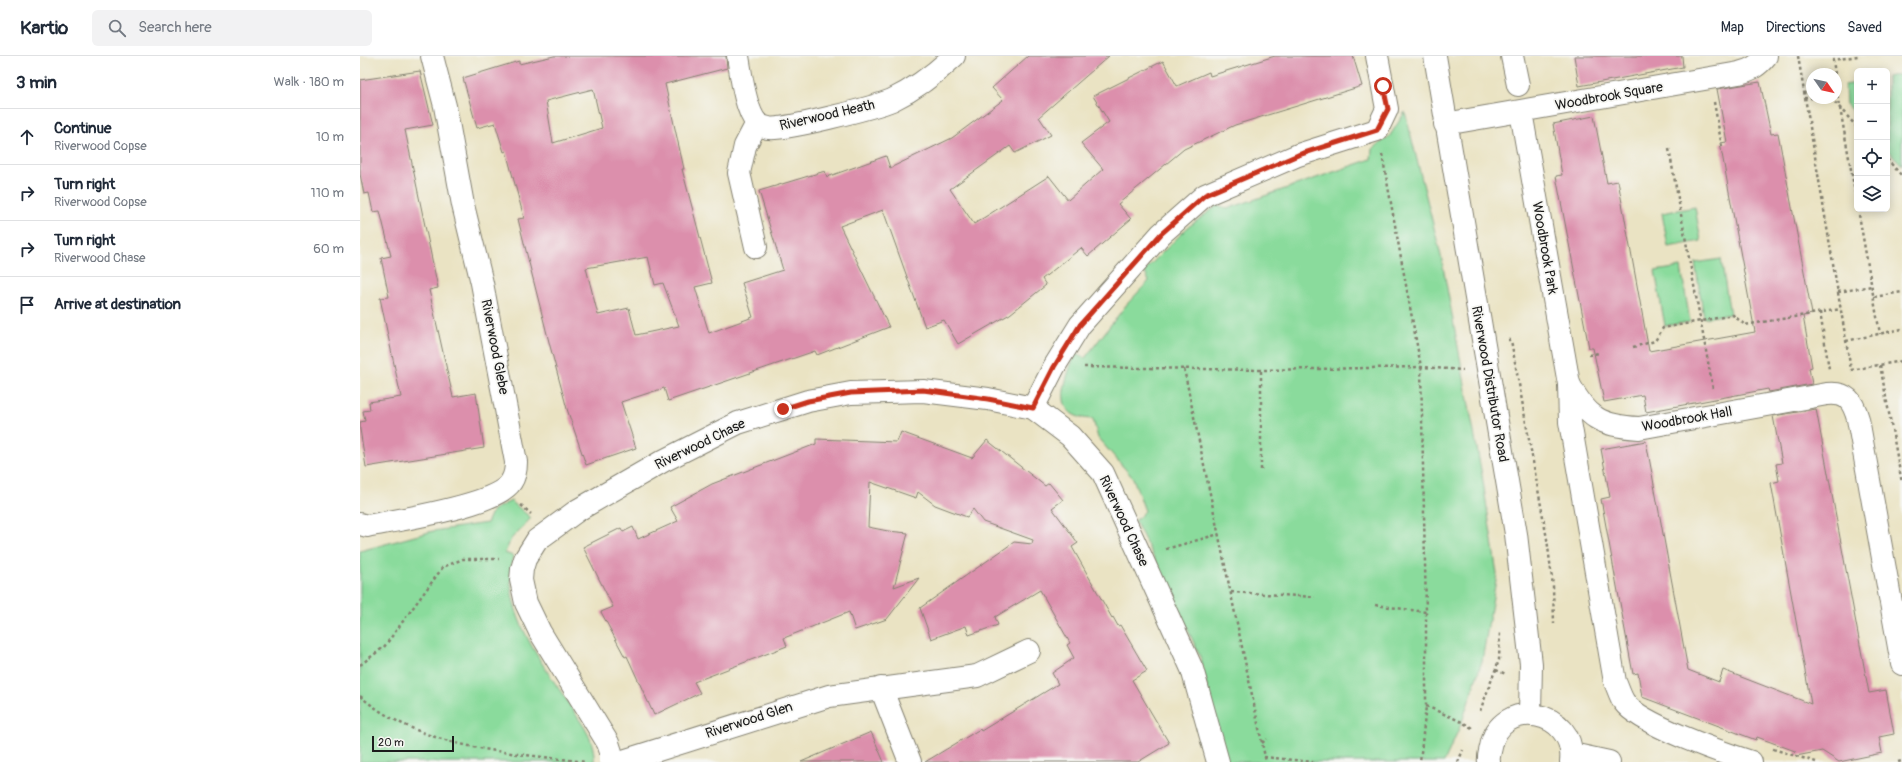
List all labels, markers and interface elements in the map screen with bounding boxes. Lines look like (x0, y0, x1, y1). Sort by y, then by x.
search box (92, 10, 372, 46)
text: Kartio (20, 16, 68, 40)
icon: search (106, 17, 128, 39)
text: Search here (138, 18, 212, 37)
text: Map (1721, 19, 1744, 36)
text: Directions (1766, 19, 1825, 36)
text: Saved (1847, 19, 1882, 36)
north arrow (1806, 68, 1842, 104)
map controls (1854, 68, 1890, 212)
button: + (1854, 68, 1890, 104)
text: 3 min (16, 72, 57, 93)
text: Walk · 180 m (274, 74, 344, 90)
route start (1374, 77, 1392, 95)
street label: Woodbrook Square (1554, 78, 1664, 114)
street label: Riverwood Heath (778, 96, 876, 134)
button: − (1854, 104, 1890, 140)
text: Continue (54, 119, 112, 138)
icon: ahead (16, 126, 38, 148)
text: 10 m (316, 129, 344, 145)
text: Riverwood Copse (54, 138, 147, 154)
button: locate (1854, 140, 1890, 176)
text: Turn right (54, 175, 115, 194)
button: layers (1854, 176, 1890, 212)
icon: right (16, 182, 38, 204)
text: 110 m (311, 185, 344, 201)
text: Riverwood Copse (54, 194, 147, 210)
street label: Woodbrook Park (1528, 200, 1562, 296)
text: Turn right (54, 231, 115, 250)
icon: right (16, 238, 38, 260)
text: 60 m (313, 241, 344, 257)
text: Riverwood Chase (54, 250, 145, 266)
icon: arrive (16, 294, 38, 316)
text: Arrive at destination (54, 295, 181, 314)
street label: Riverwood Glebe (477, 298, 513, 396)
street label: Riverwood Distributor Road (1468, 305, 1512, 464)
route end (774, 400, 792, 418)
street label: Woodbrook Hall (1641, 403, 1733, 435)
street label: Riverwood Chase (652, 415, 748, 473)
street label: Riverwood Chase (1095, 473, 1153, 569)
street label: Riverwood Glen (703, 698, 795, 742)
scale bar (372, 734, 454, 753)
text: 20 m (378, 736, 404, 749)

